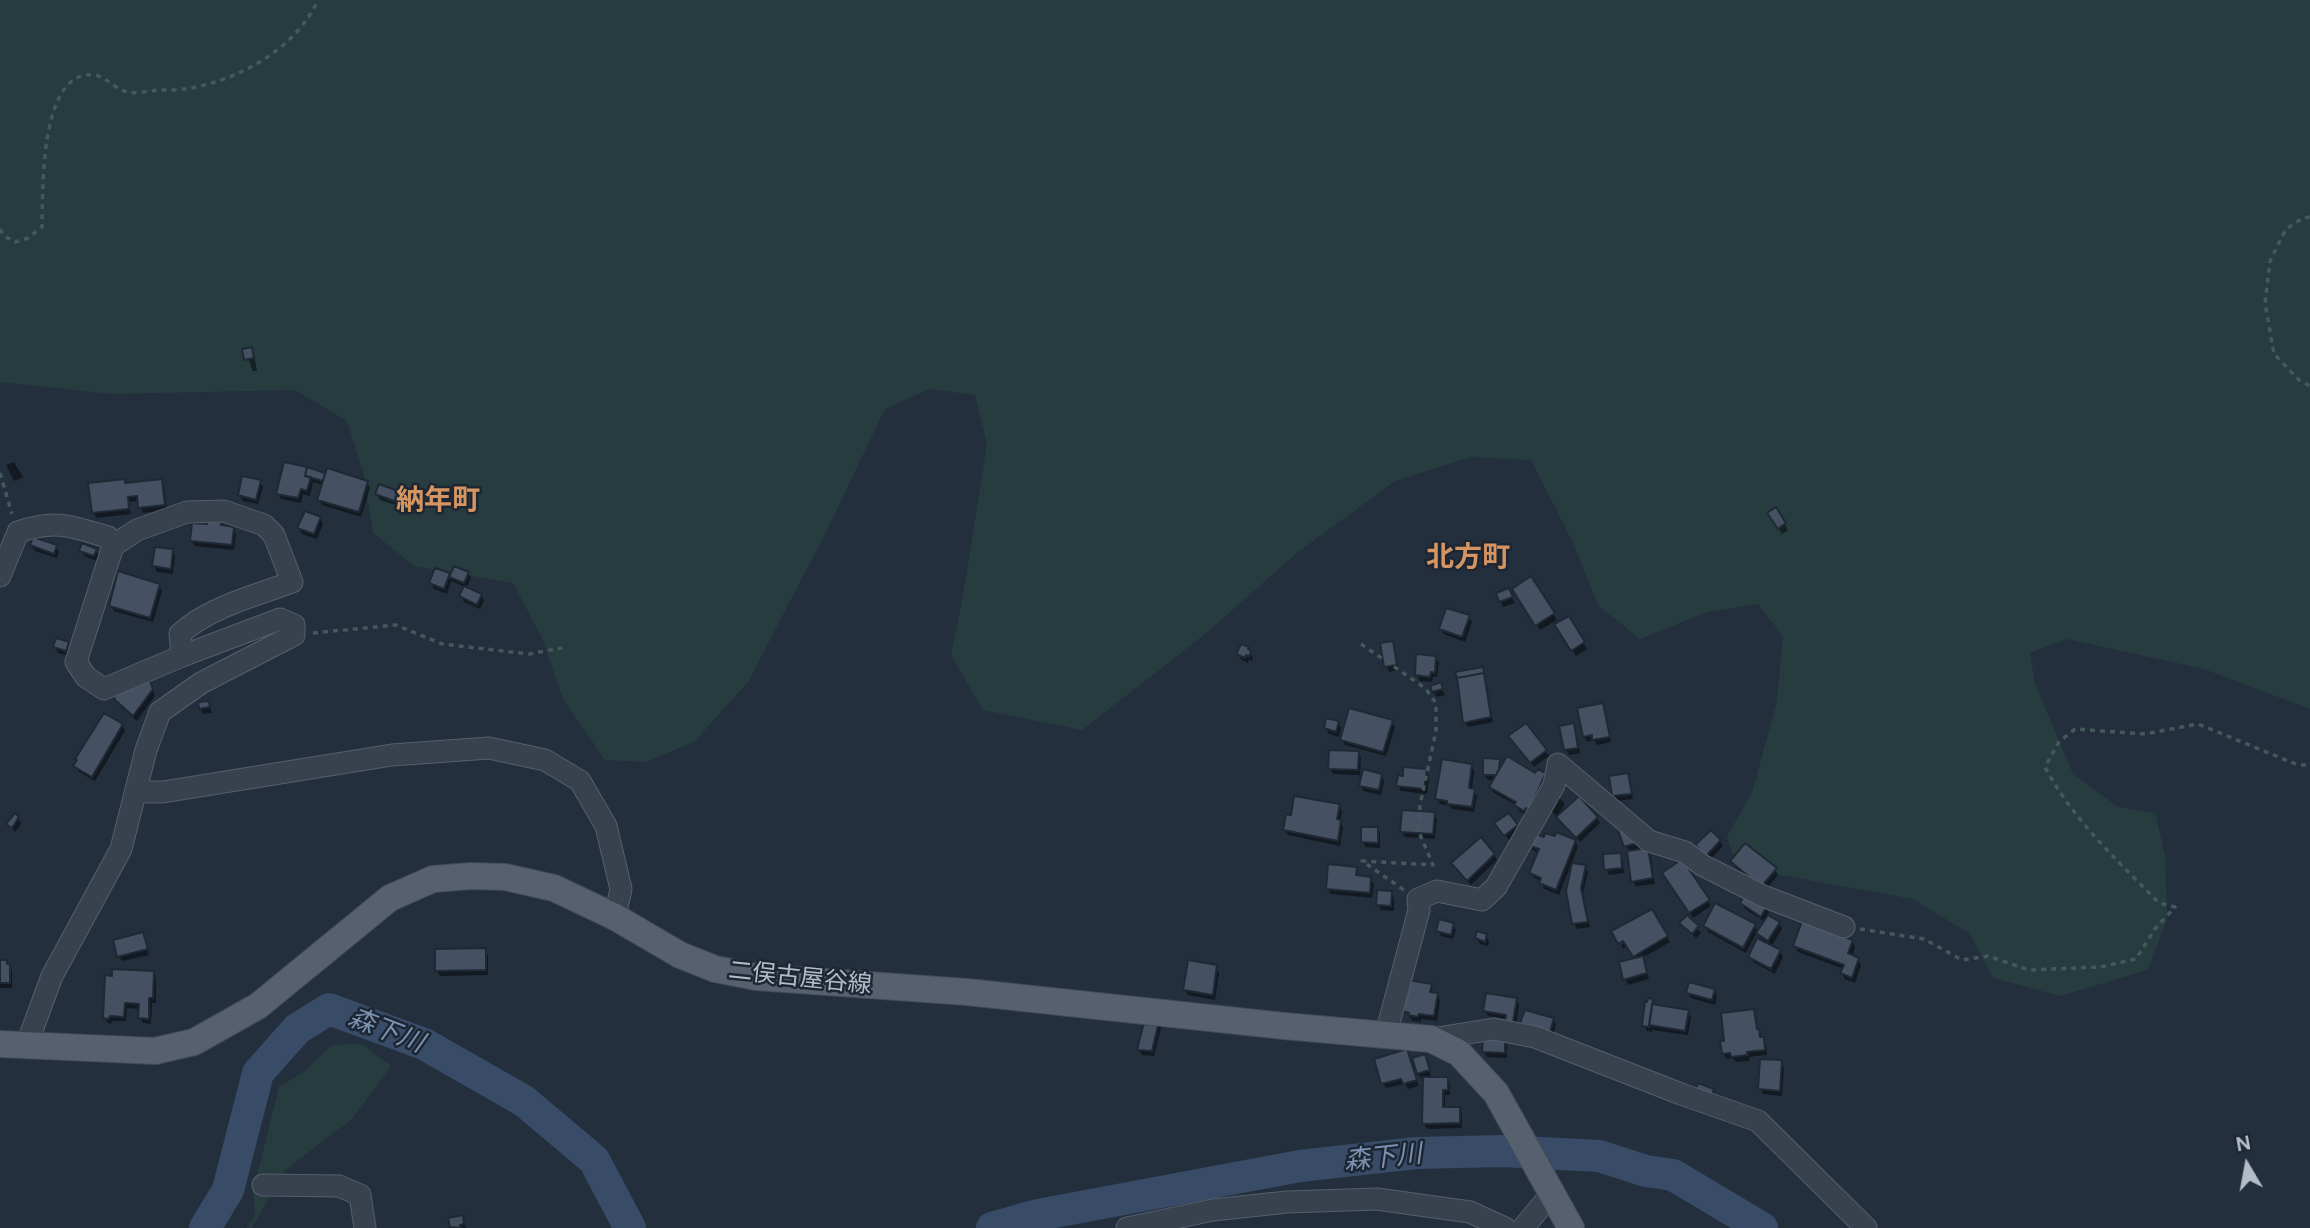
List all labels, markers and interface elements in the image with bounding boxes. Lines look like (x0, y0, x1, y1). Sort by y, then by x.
district label: 納年町 (396, 484, 480, 518)
district label: 北方町 (1426, 541, 1510, 575)
street label: 二俣古屋谷線 (727, 956, 873, 1000)
water label: 森下川 (344, 1002, 428, 1060)
north arrow (2212, 1130, 2282, 1200)
text: N (2234, 1131, 2252, 1156)
water label: 森下川 (1343, 1138, 1423, 1178)

